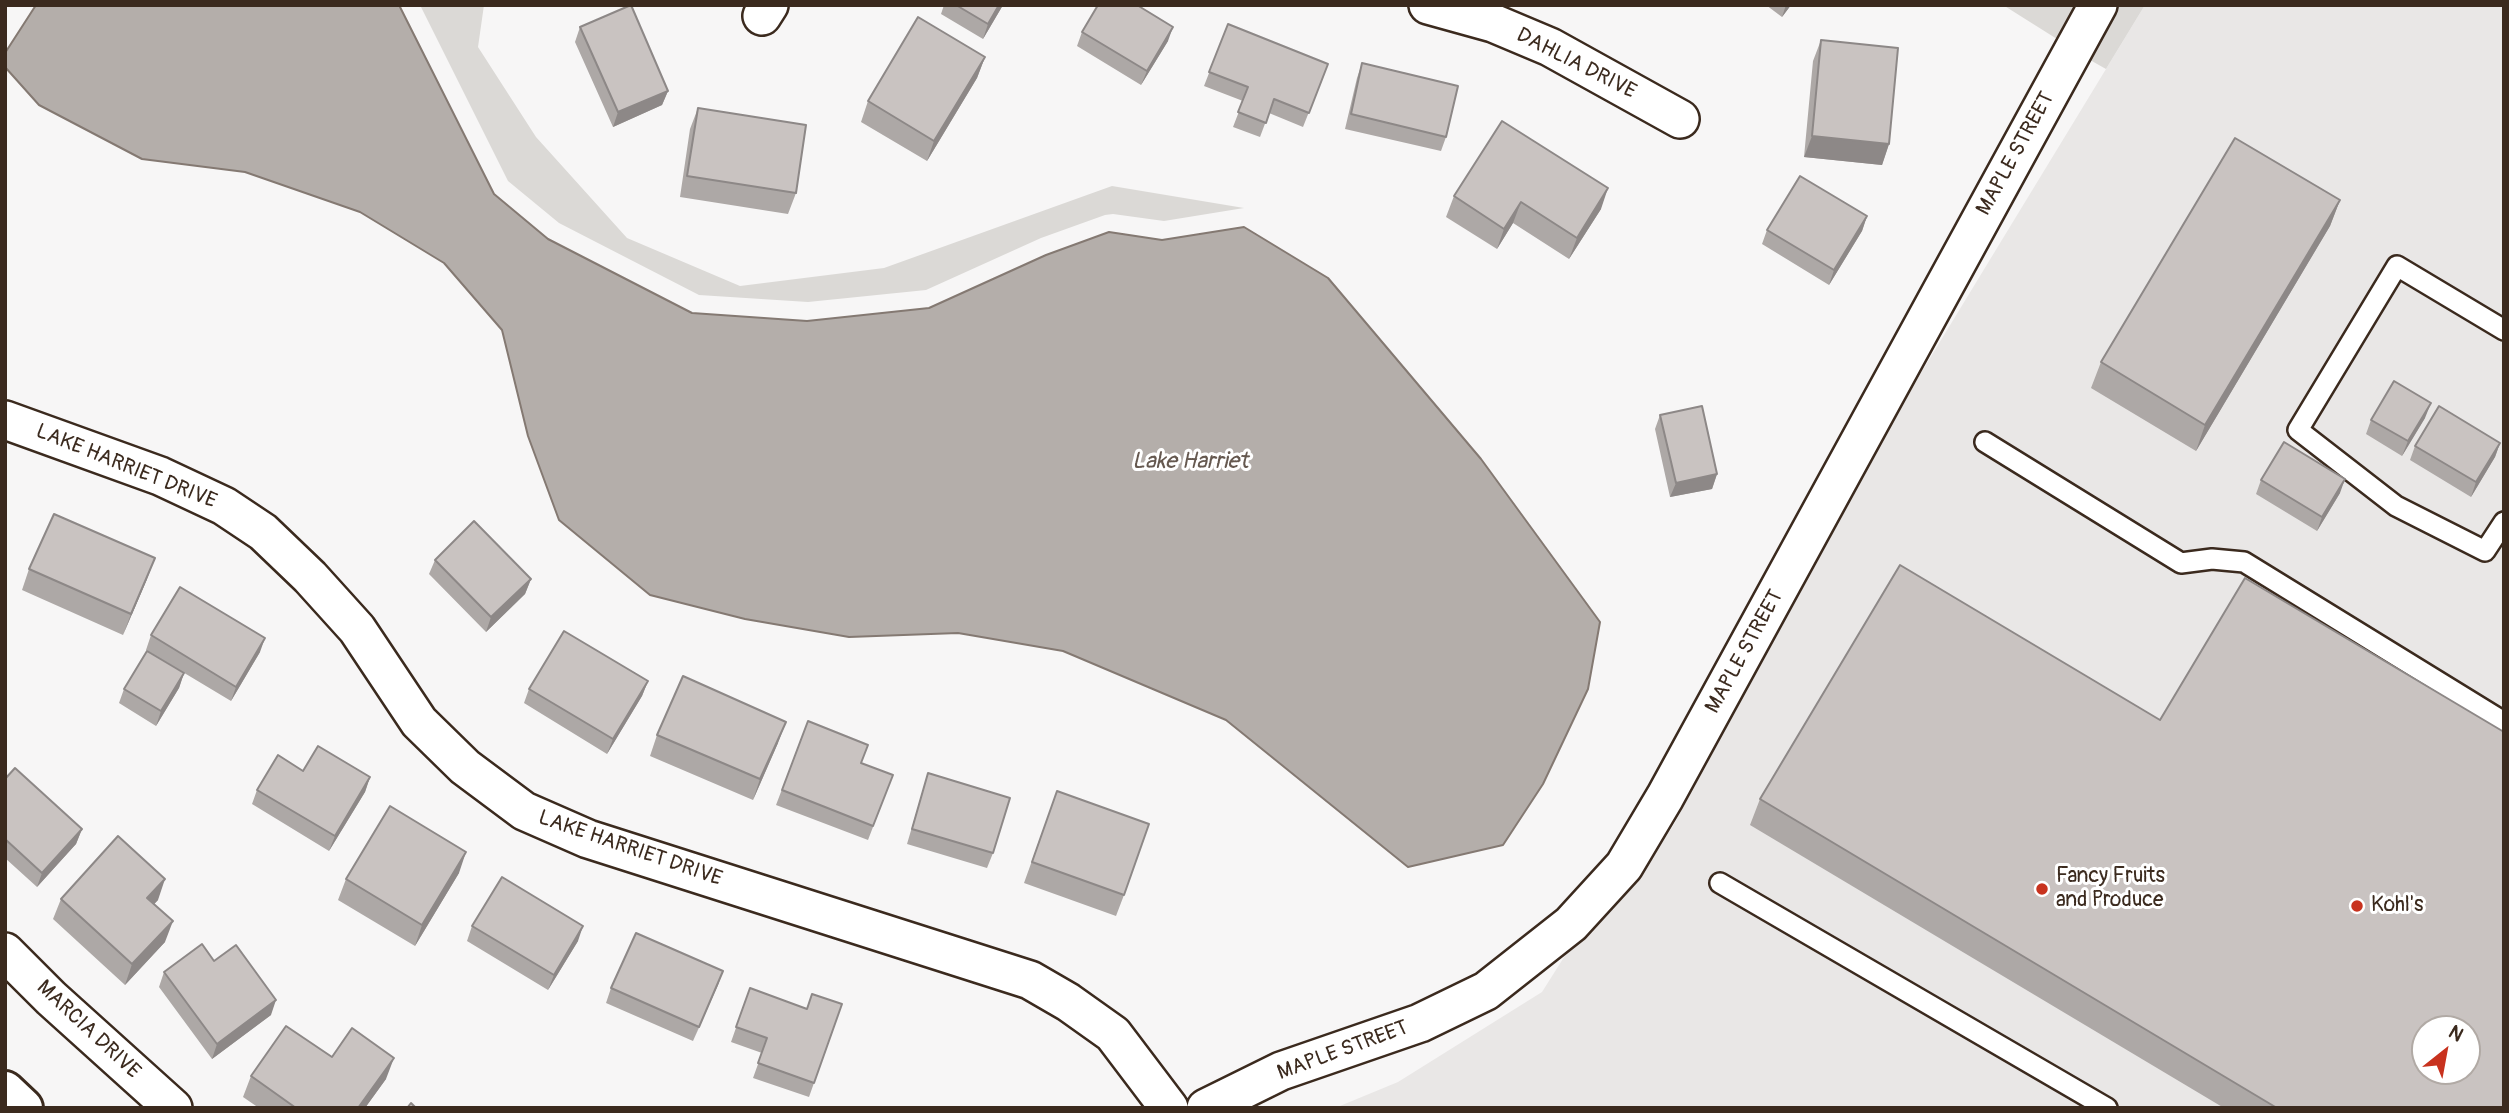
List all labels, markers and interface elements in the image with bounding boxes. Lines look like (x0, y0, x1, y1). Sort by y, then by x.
street label: DAHLIA DRIVE (1512, 23, 1640, 105)
street label: MAPLE STREET (1972, 88, 2060, 220)
street label: LAKE HARRIET DRIVE (32, 419, 220, 515)
water label: Lake Harriet (1132, 448, 1248, 476)
street label: MAPLE STREET (1701, 586, 1789, 718)
street label: LAKE HARRIET DRIVE (535, 806, 725, 892)
place label: Fancy Fruits and Produce (2056, 864, 2165, 914)
marker: Fancy Fruits and Produce (2034, 881, 2050, 897)
place label: Kohl's (2371, 893, 2423, 919)
marker: Kohl's (2349, 898, 2365, 914)
street label: MARCIA DRIVE (31, 976, 145, 1084)
north arrow (2411, 1015, 2481, 1085)
street label: MAPLE STREET (1274, 1016, 1412, 1086)
text: N (2444, 1020, 2467, 1047)

